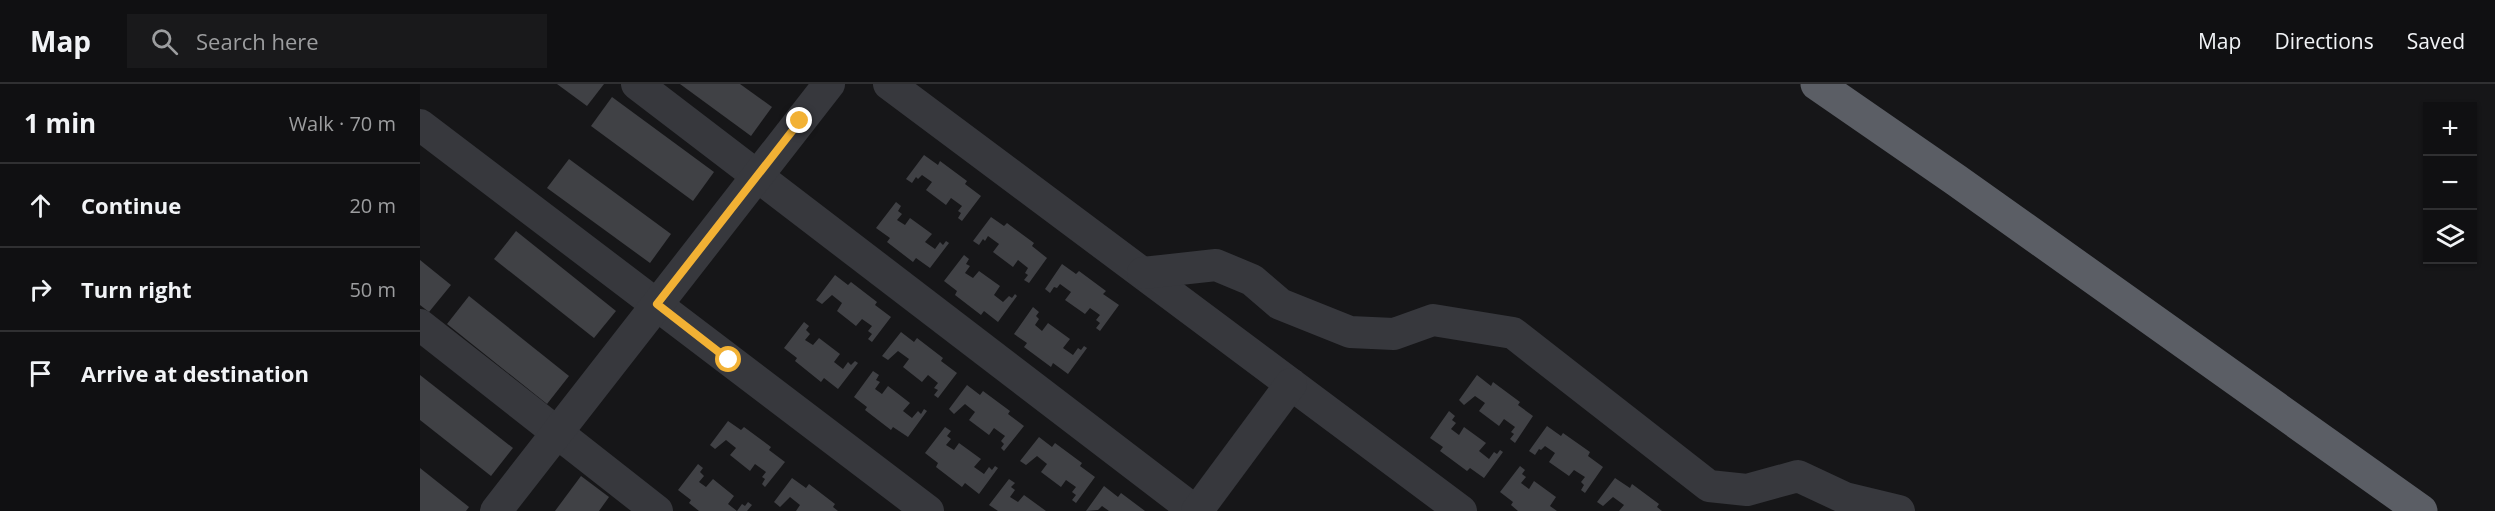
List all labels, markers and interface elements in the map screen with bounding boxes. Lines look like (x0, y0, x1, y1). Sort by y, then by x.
search box (127, 14, 547, 68)
text: Map (30, 22, 91, 60)
icon: search (148, 25, 181, 58)
text: Search here (196, 26, 319, 56)
text: Map (2198, 27, 2241, 55)
text: Directions (2274, 27, 2374, 55)
text: Saved (2407, 27, 2465, 55)
map controls (2423, 102, 2477, 264)
button: + (2423, 102, 2477, 156)
text: 1 min (24, 105, 96, 141)
route end (786, 107, 812, 133)
text: Walk · 70 m (289, 110, 396, 137)
button: − (2423, 156, 2477, 210)
icon: ahead (24, 189, 57, 222)
text: Continue (81, 190, 181, 220)
text: 20 m (349, 192, 396, 219)
button: layers (2423, 210, 2477, 264)
icon: right (24, 273, 57, 306)
text: Turn right (81, 274, 192, 304)
text: 50 m (349, 276, 396, 303)
route start (715, 346, 741, 372)
icon: arrive (24, 357, 57, 390)
text: Arrive at destination (81, 358, 309, 388)

